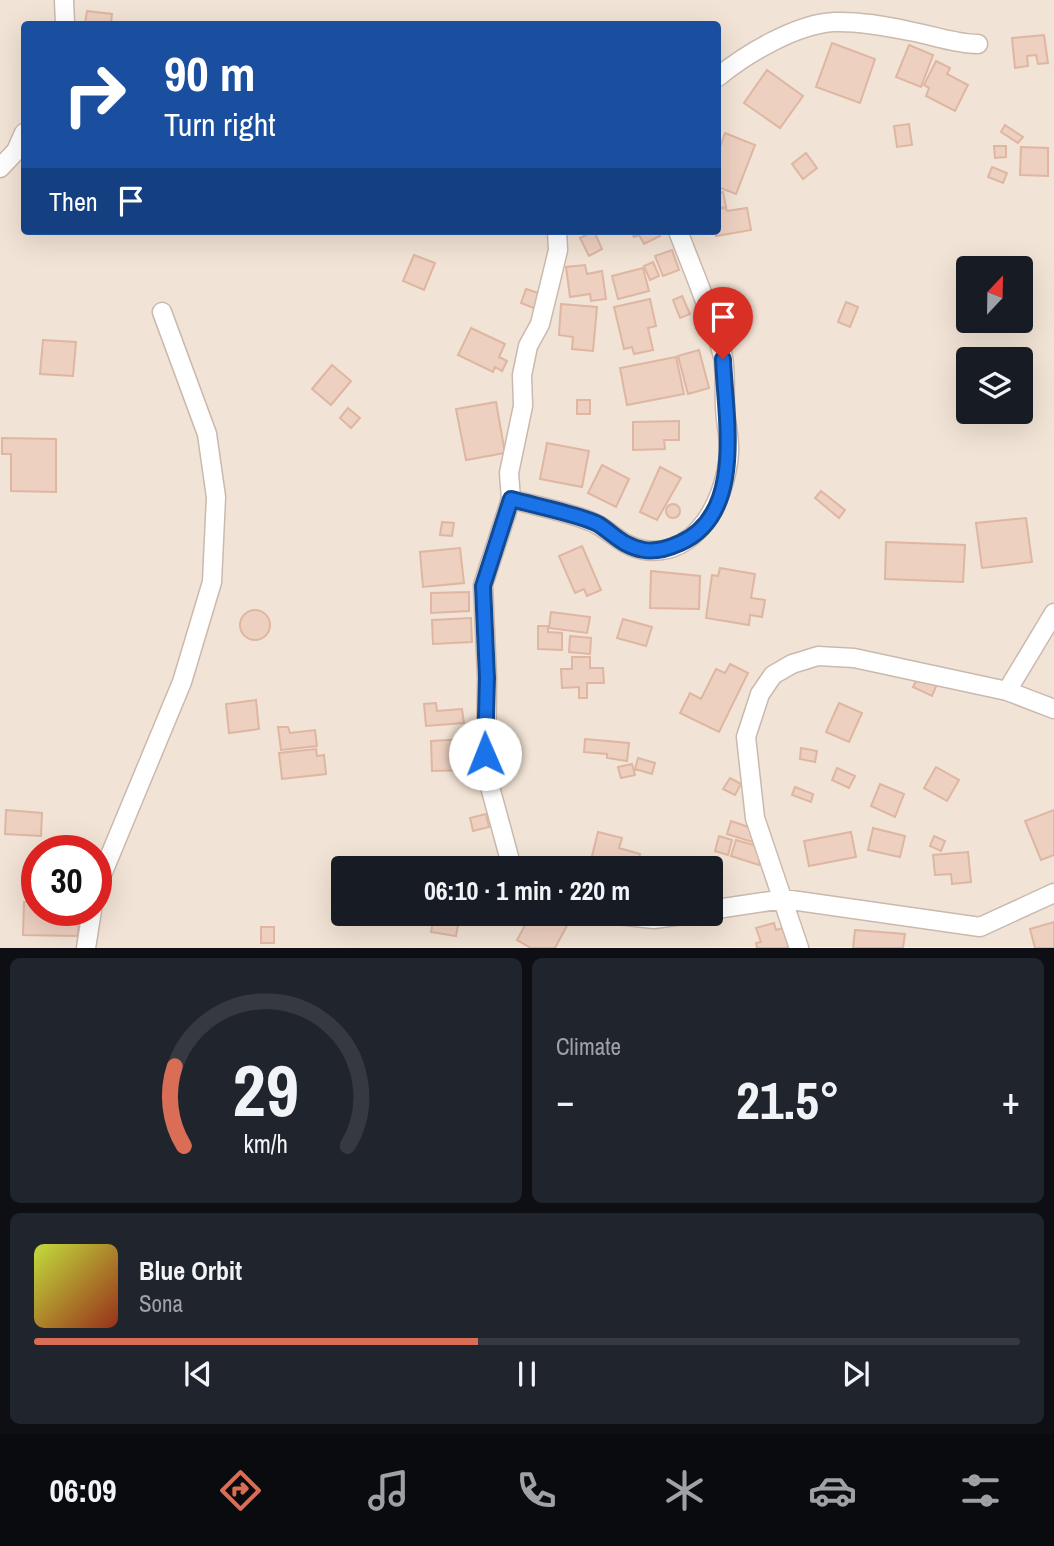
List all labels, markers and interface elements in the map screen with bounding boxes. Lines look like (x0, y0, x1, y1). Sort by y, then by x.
text: 90 m (164, 40, 256, 106)
icon: right (49, 49, 140, 140)
text: Turn right (164, 103, 276, 146)
icon: arrive (112, 182, 150, 220)
text: Then (49, 184, 98, 219)
north arrow (956, 256, 1032, 332)
map controls (956, 256, 1033, 424)
pin (693, 287, 753, 359)
icon: arrive (704, 298, 742, 336)
button: layers (956, 347, 1033, 424)
position arrow (448, 717, 522, 791)
speed limit sign: 30 (21, 835, 112, 926)
text: 06:10 · 1 min · 220 m (424, 873, 630, 908)
text: Climate (556, 1031, 621, 1062)
text: 29 (233, 1042, 299, 1140)
text: 21.5° (736, 1065, 840, 1135)
text: − (556, 1075, 574, 1126)
text: + (1002, 1075, 1020, 1126)
text: km/h (244, 1127, 288, 1161)
text: Blue Orbit (139, 1253, 242, 1288)
text: Sona (139, 1288, 183, 1319)
icon: previous (179, 1355, 217, 1393)
icon: pause (508, 1355, 546, 1393)
icon: next (837, 1355, 875, 1393)
icon: directions (216, 1466, 265, 1515)
icon: music (364, 1466, 413, 1515)
icon: phone (512, 1466, 561, 1515)
icon: climate (660, 1466, 709, 1515)
icon: car (808, 1466, 857, 1515)
icon: filters (956, 1466, 1005, 1515)
text: 06:09 (49, 1469, 117, 1512)

